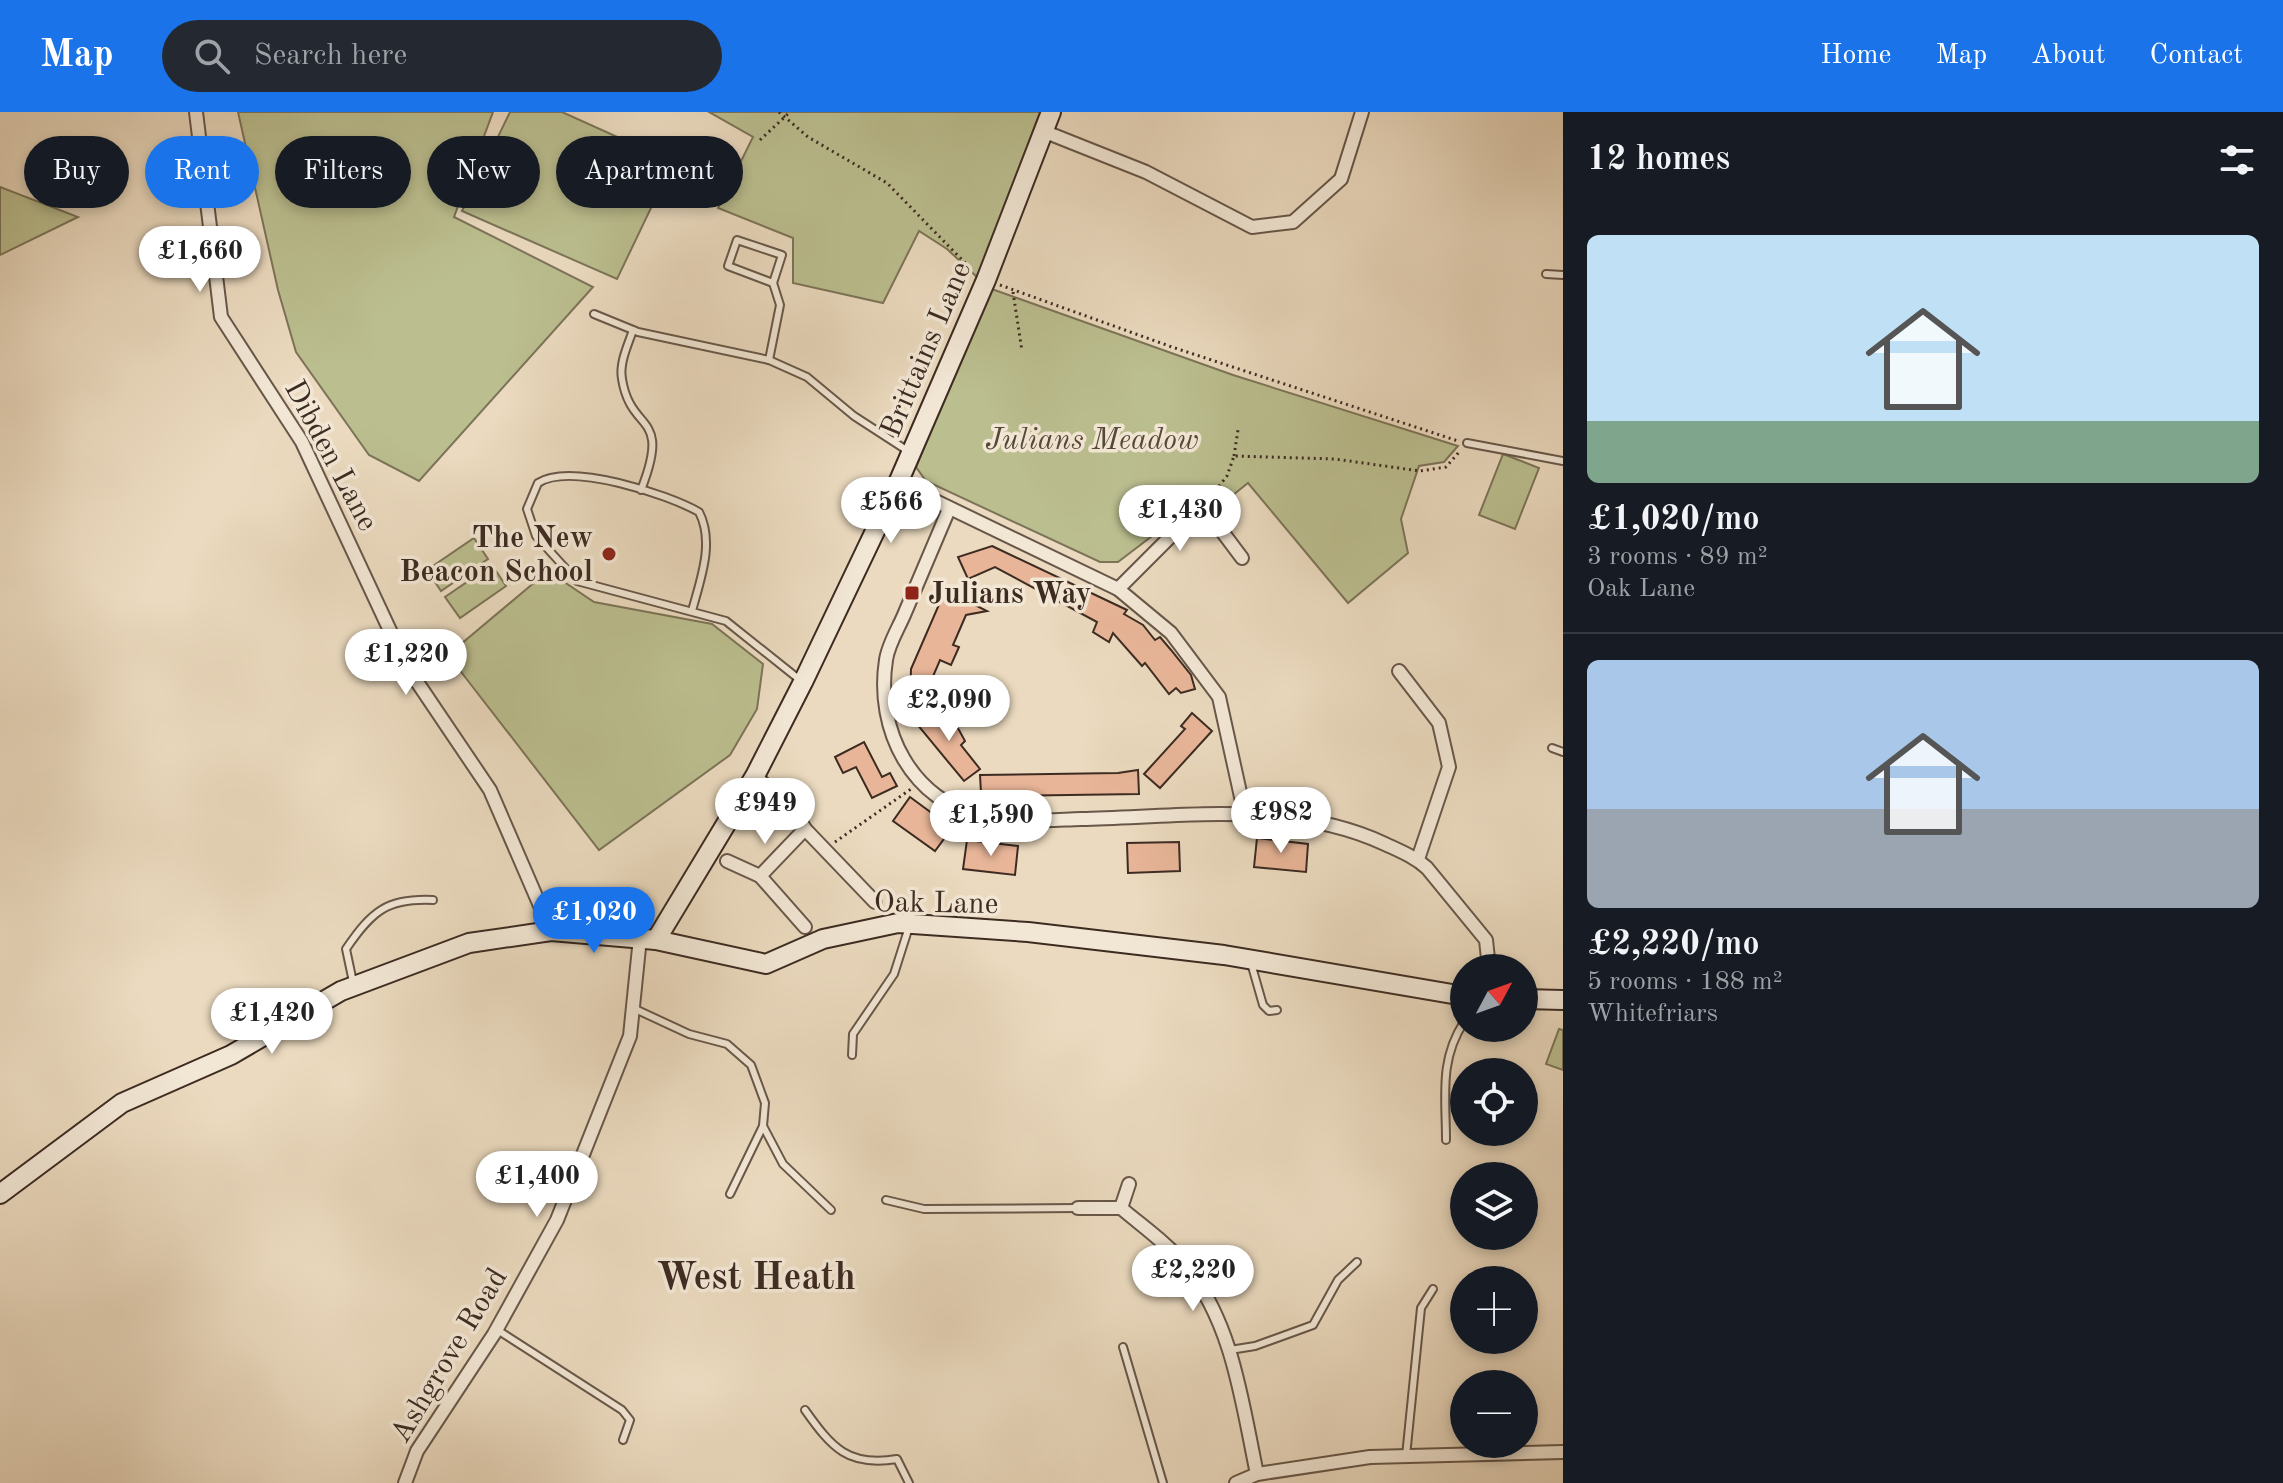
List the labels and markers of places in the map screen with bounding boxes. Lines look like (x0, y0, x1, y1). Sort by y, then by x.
pin: £1,660 (135, 226, 265, 294)
pin: £566 (844, 477, 938, 545)
pin: £1,430 (1115, 485, 1245, 553)
place label: The New Beacon School (399, 524, 593, 588)
marker: The New Beacon School (600, 545, 618, 563)
place label: Julians Way (928, 580, 1092, 610)
marker: Julians Way (903, 584, 921, 602)
pin: £1,220 (341, 629, 471, 697)
pin: £2,090 (884, 675, 1014, 743)
pin: £949 (718, 778, 812, 846)
pin: £982 (1234, 787, 1328, 855)
pin: £1,590 (926, 790, 1056, 858)
pin: £1,020 (529, 887, 659, 955)
pin: £1,420 (207, 988, 337, 1056)
pin: £1,400 (472, 1151, 602, 1219)
pin: £2,220 (1128, 1245, 1258, 1313)

